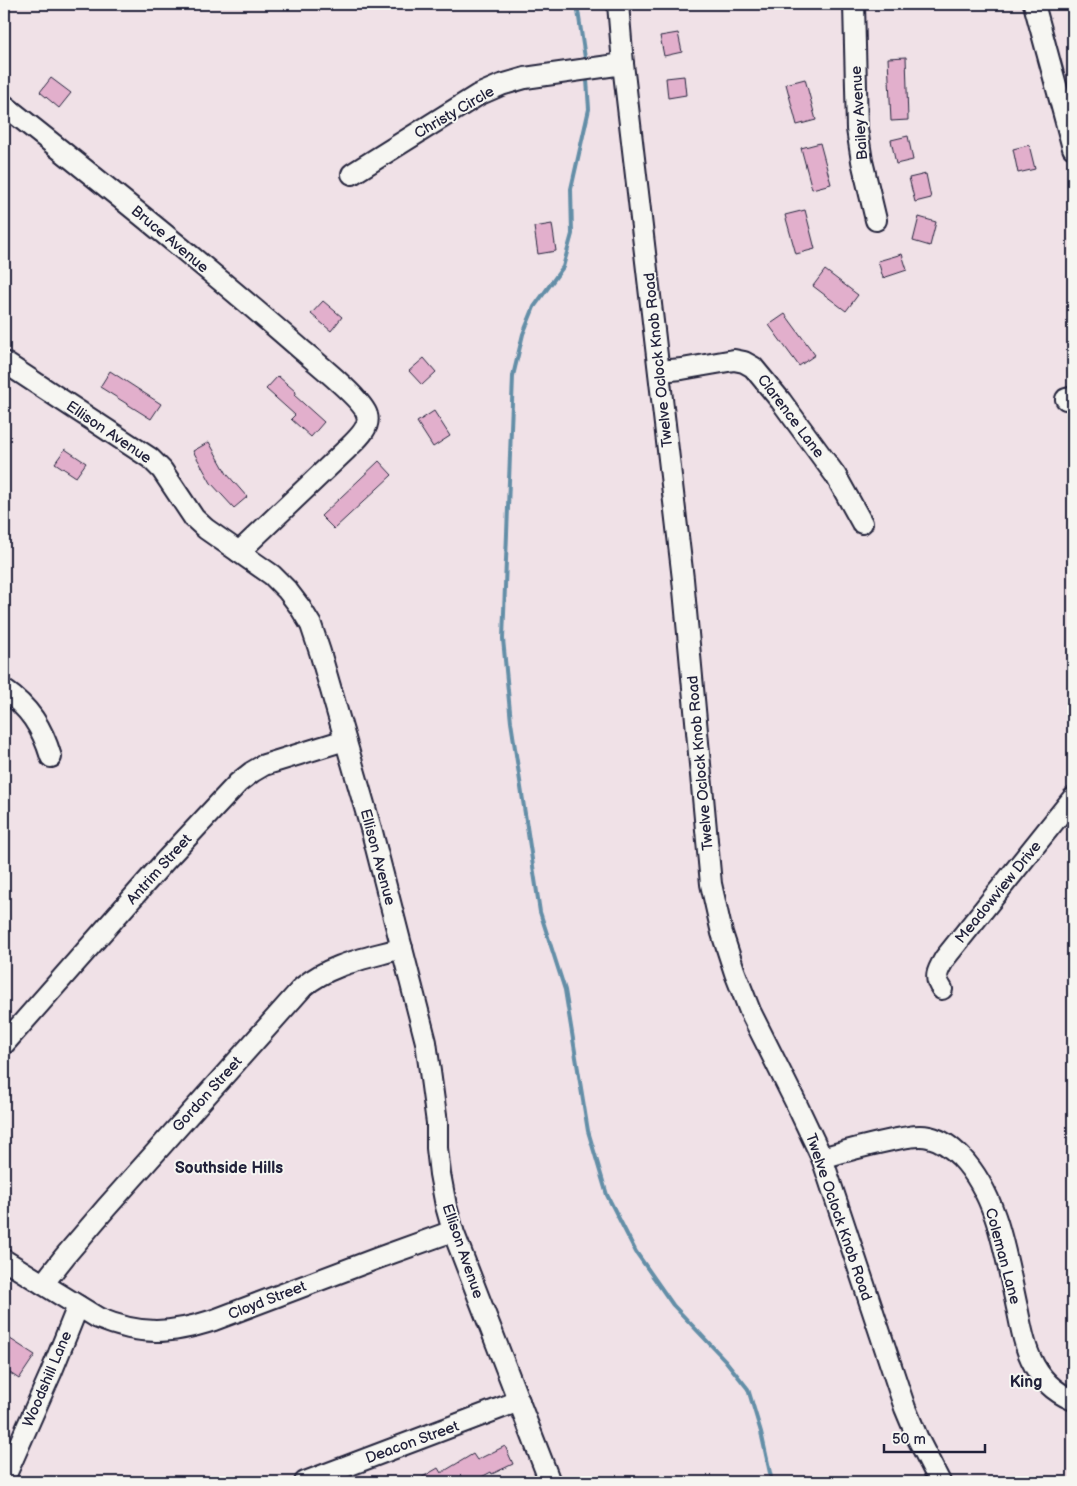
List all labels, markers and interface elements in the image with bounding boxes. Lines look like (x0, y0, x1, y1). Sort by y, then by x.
street label: Bailey Avenue (847, 65, 872, 161)
street label: Christy Circle (411, 82, 498, 143)
street label: Bruce Avenue (127, 201, 212, 277)
street label: Twelve Oclock Knob Road (640, 272, 677, 448)
street label: Clarence Lane (753, 371, 828, 462)
street label: Ellison Avenue (62, 397, 155, 468)
street label: Twelve Oclock Knob Road (683, 675, 718, 851)
street label: Ellison Avenue (356, 807, 400, 907)
street label: Antrim Street (123, 830, 196, 909)
street label: Meadowview Drive (951, 837, 1046, 947)
street label: Gordon Street (168, 1052, 247, 1136)
street label: Twelve Oclock Knob Road (801, 1131, 876, 1303)
district label: Southside Hills (175, 1159, 283, 1178)
street label: Ellison Avenue (437, 1201, 488, 1301)
street label: Coleman Lane (981, 1206, 1024, 1306)
street label: Cloyd Street (225, 1277, 309, 1324)
street label: Woodshill Lane (19, 1328, 76, 1430)
district label: King (1010, 1373, 1042, 1392)
street label: Deacon Street (363, 1417, 462, 1468)
scale bar (884, 1421, 986, 1453)
text: 50 m (892, 1430, 926, 1449)

